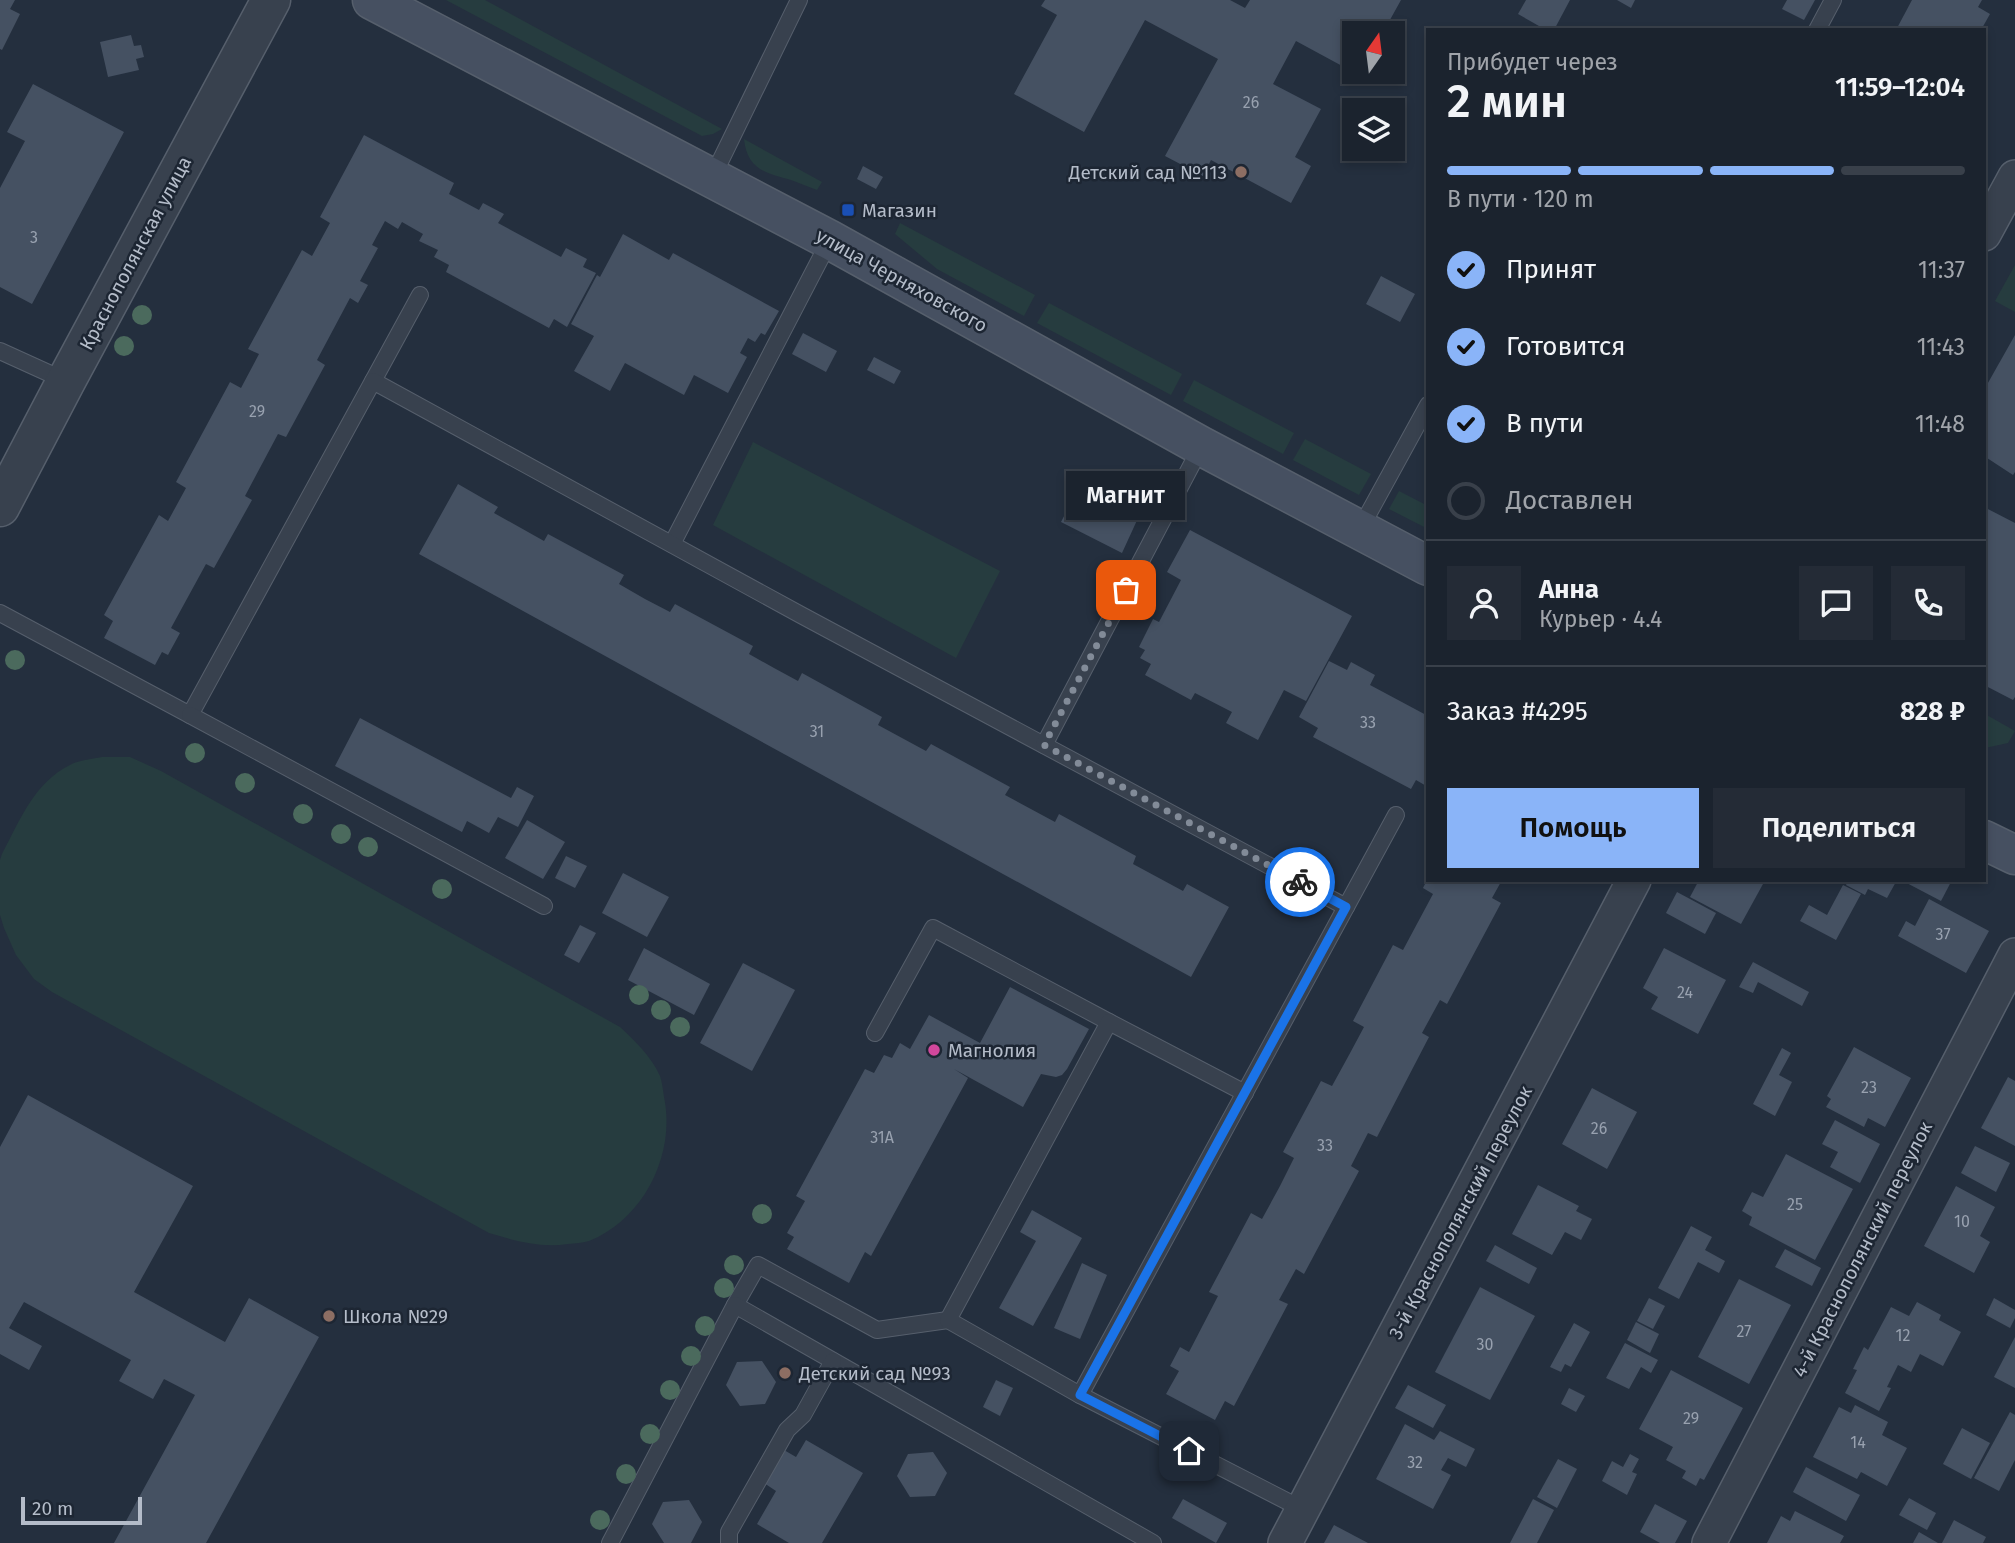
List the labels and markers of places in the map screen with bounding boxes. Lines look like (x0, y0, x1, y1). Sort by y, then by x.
place label: Детский сад №113 (1068, 161, 1227, 184)
marker: Детский сад №113 (1233, 164, 1249, 180)
place label: Магазин (862, 199, 937, 222)
marker: Магазин (840, 202, 856, 218)
callout: Магнит (1066, 471, 1186, 520)
pin (1096, 560, 1156, 620)
place label: Магнолия (948, 1039, 1036, 1062)
marker: Магнолия (926, 1042, 942, 1058)
place label: Школа №29 (343, 1305, 448, 1328)
marker: Школа №29 (321, 1308, 337, 1324)
place label: Детский сад №93 (798, 1362, 951, 1385)
marker: Детский сад №93 (777, 1365, 793, 1381)
pin (1159, 1421, 1219, 1481)

